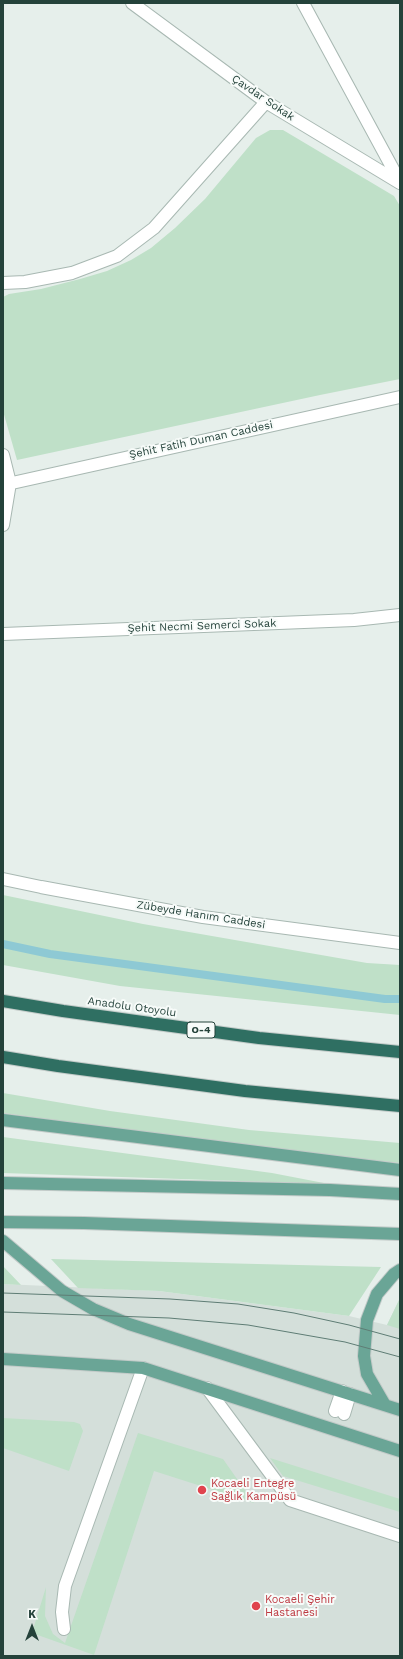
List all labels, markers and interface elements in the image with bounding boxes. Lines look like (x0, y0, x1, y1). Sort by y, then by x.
street label: Çavdar Sokak (229, 72, 297, 124)
street label: Şehit Fatih Duman Caddesi (128, 418, 274, 462)
street label: Şehit Necmi Semerci Sokak (127, 617, 277, 635)
street label: Zübeyde Hanım Caddesi (136, 898, 266, 932)
street label: Anadolu Otoyolu (87, 994, 177, 1020)
road number: O-4 (187, 1022, 215, 1038)
place label: Kocaeli Entegre Sağlık Kampüsü (211, 1477, 296, 1503)
marker: Kocaeli Entegre Sağlık Kampüsü (196, 1484, 208, 1496)
place label: Kocaeli Şehir Hastanesi (265, 1593, 335, 1619)
marker: Kocaeli Şehir Hastanesi (250, 1600, 262, 1612)
north arrow (12, 1607, 52, 1647)
text: K (28, 1608, 36, 1621)

